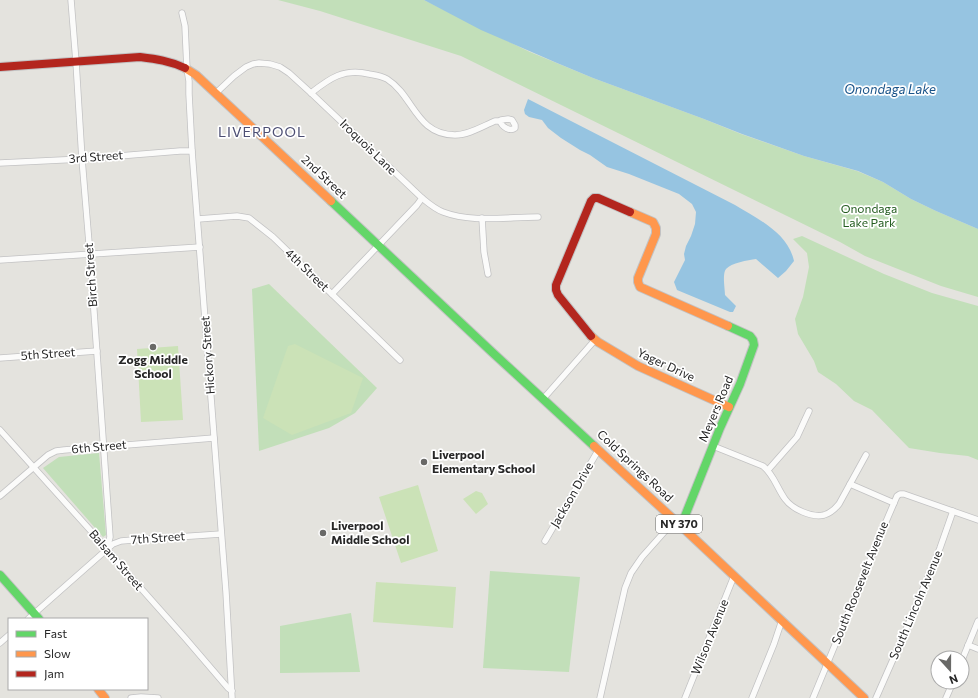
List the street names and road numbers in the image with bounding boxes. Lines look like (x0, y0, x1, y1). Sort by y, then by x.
street label: Iroquois Lane (338, 116, 400, 177)
street label: 3rd Street (68, 147, 124, 165)
street label: 2nd Street (299, 152, 350, 201)
street label: Birch Street (81, 242, 99, 308)
street label: 4th Street (283, 245, 332, 294)
street label: Hickory Street (197, 315, 217, 395)
street label: 5th Street (20, 344, 76, 362)
street label: Yager Drive (636, 345, 697, 383)
street label: Meyers Road (695, 373, 735, 444)
street label: Cold Springs Road (595, 426, 677, 504)
street label: 6th Street (71, 437, 127, 455)
street label: Jackson Drive (547, 459, 596, 530)
road number: NY 370 (656, 515, 702, 533)
street label: South Roosevelt Avenue (828, 519, 890, 646)
street label: Balsam Street (87, 526, 147, 592)
street label: 7th Street (130, 528, 186, 546)
street label: South Lincoln Avenue (886, 548, 944, 661)
street label: Wilson Avenue (688, 597, 731, 676)

